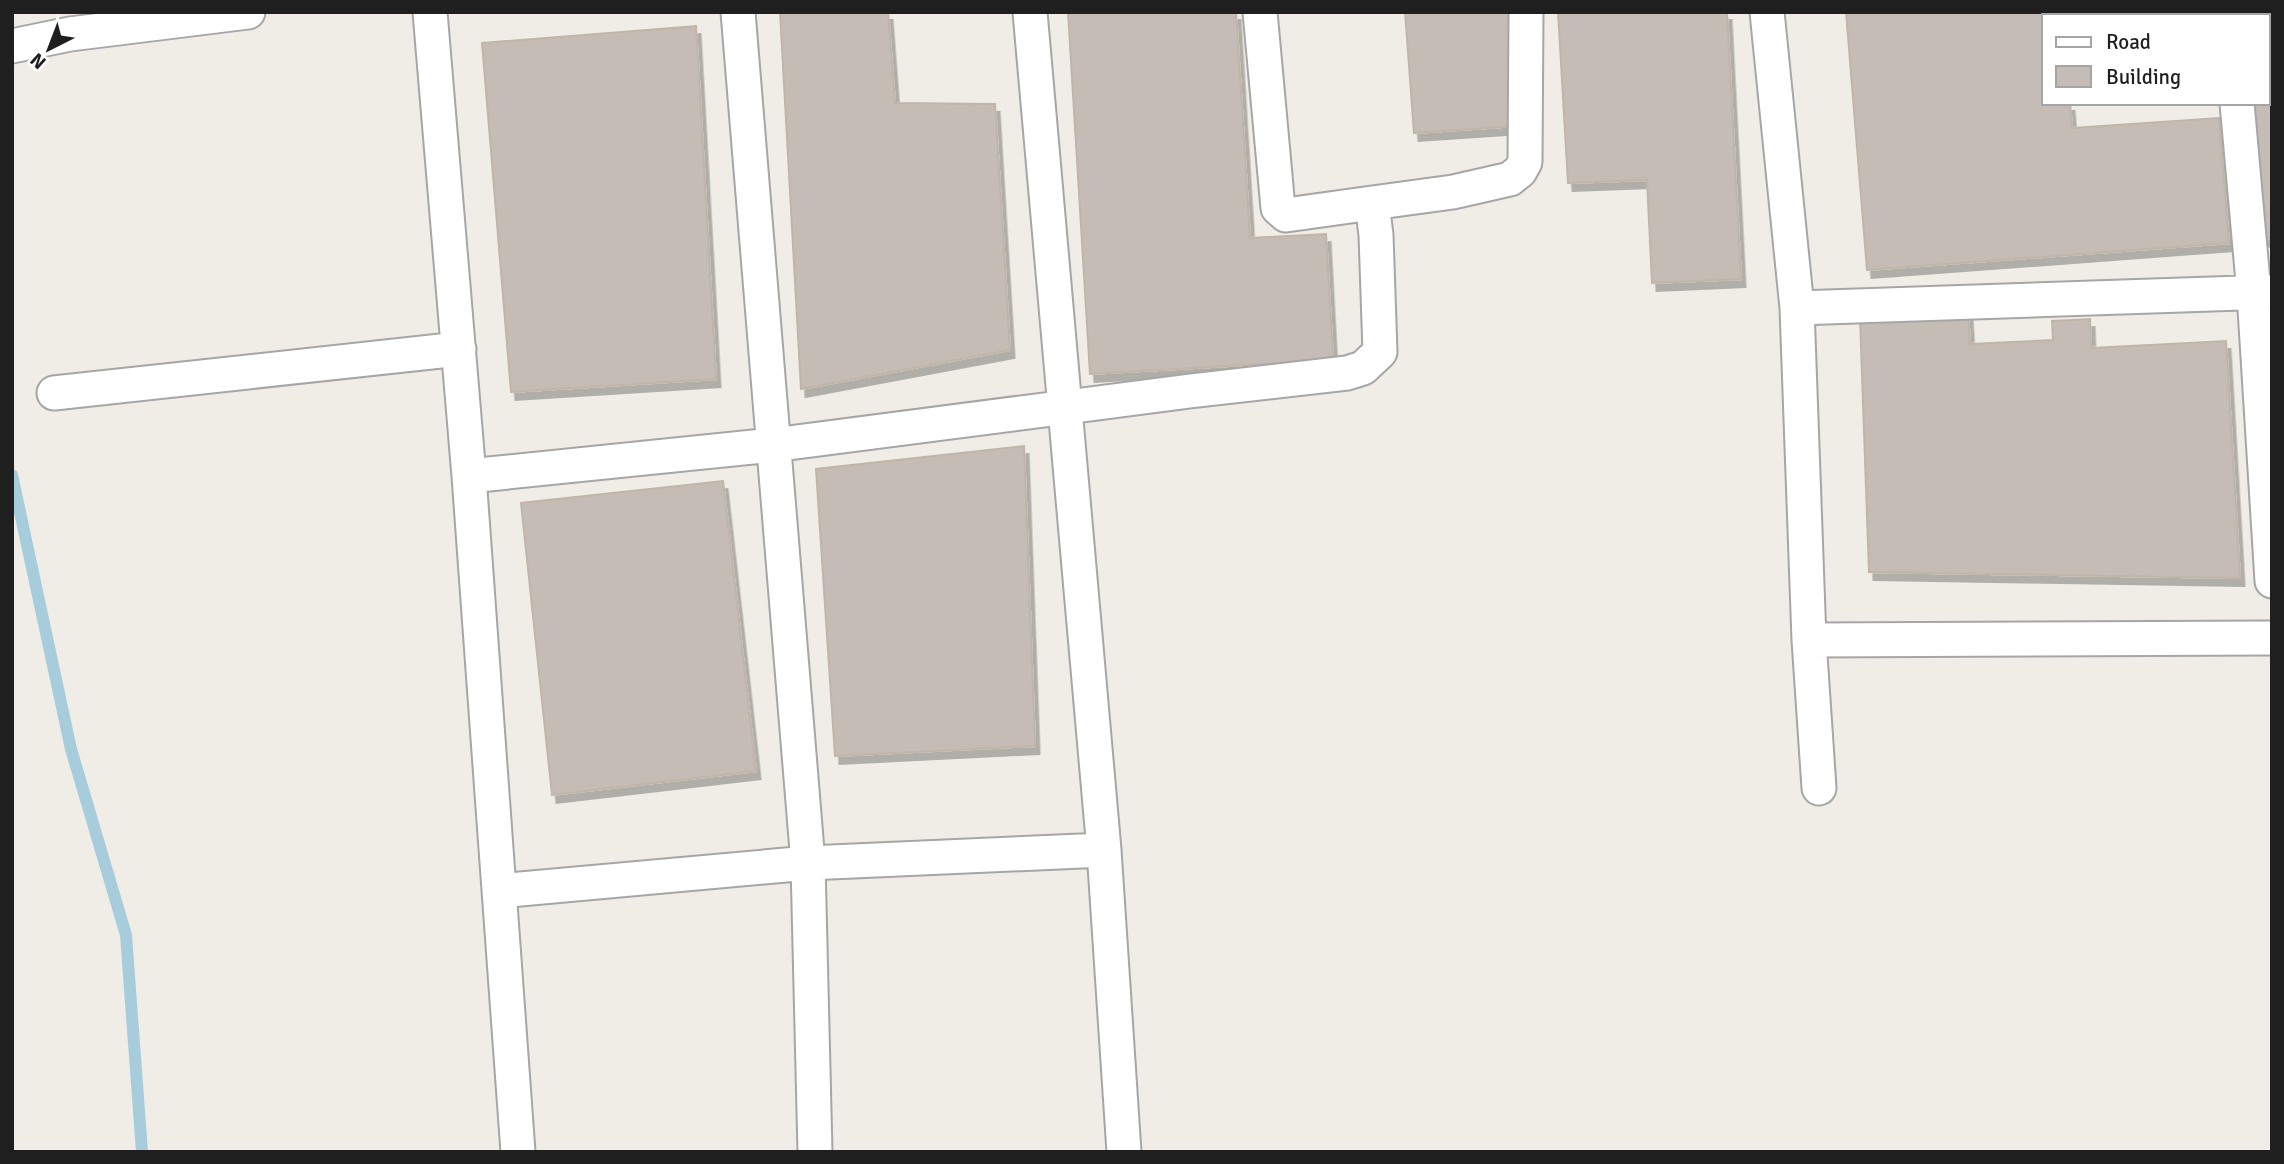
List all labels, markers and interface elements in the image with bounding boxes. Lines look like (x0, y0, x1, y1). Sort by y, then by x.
north arrow (14, 14, 84, 84)
legend (2042, 14, 2270, 105)
text: Road (2106, 29, 2151, 55)
text: N (25, 48, 51, 74)
text: Building (2106, 64, 2181, 90)

